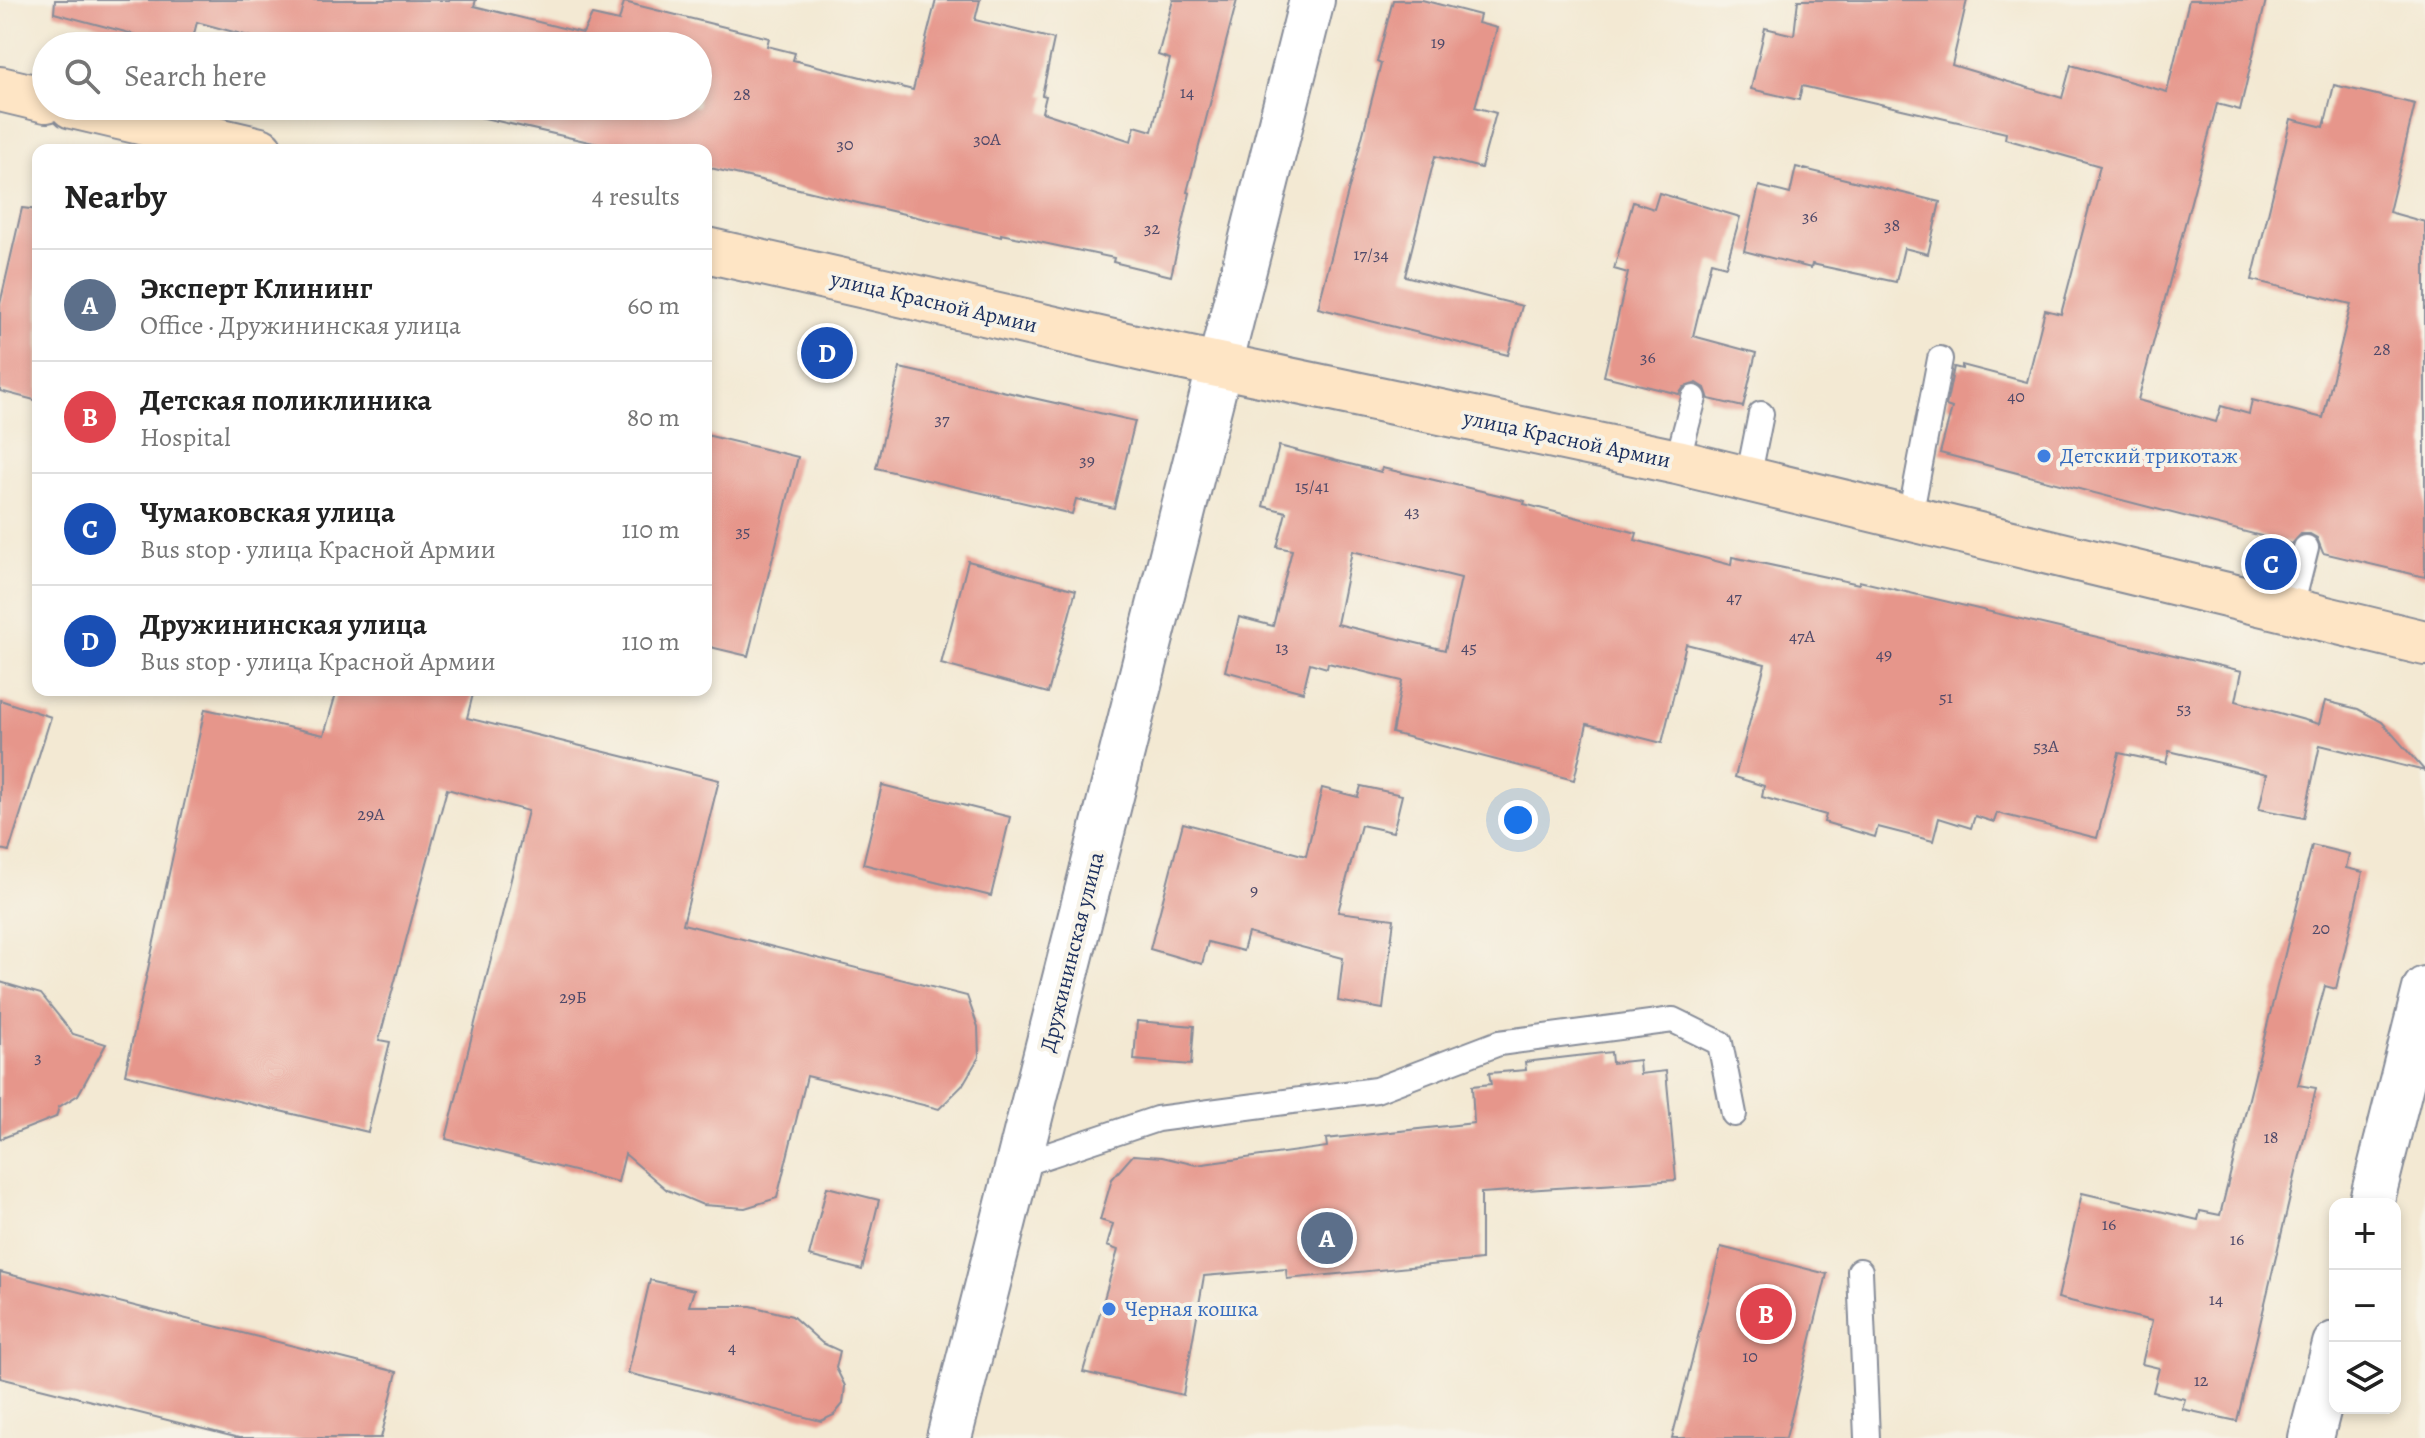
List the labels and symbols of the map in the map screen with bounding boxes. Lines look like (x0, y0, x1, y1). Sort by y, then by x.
house number: 19 (1431, 30, 1445, 54)
house number: 14 (1180, 80, 1194, 104)
house number: 28 (733, 82, 751, 106)
house number: 30А (973, 127, 1001, 151)
house number: 30 (836, 132, 854, 156)
house number: 36 (1802, 204, 1818, 228)
house number: 38 (1884, 213, 1900, 237)
house number: 32 (1144, 216, 1160, 240)
house number: 17/34 (1353, 242, 1389, 266)
street label: улица Красной Армии (827, 263, 1040, 340)
pin: D (801, 323, 853, 383)
house number: 28 (2373, 337, 2391, 361)
house number: 36 (1640, 345, 1656, 369)
house number: 40 (2007, 384, 2025, 408)
street label: улица Красной Армии (1460, 402, 1673, 476)
house number: 37 (934, 407, 950, 431)
place label: Детский трикотаж (2060, 441, 2238, 471)
marker: Детский трикотаж (2035, 447, 2053, 465)
house number: 39 (1079, 448, 1095, 472)
house number: 15/41 (1295, 474, 1329, 498)
house number: 43 (1404, 499, 1420, 523)
house number: 35 (735, 519, 751, 543)
pin: C (2245, 534, 2297, 594)
house number: 47 (1726, 585, 1742, 609)
house number: 47А (1789, 624, 1816, 648)
house number: 13 (1275, 635, 1289, 659)
house number: 45 (1461, 635, 1477, 659)
house number: 49 (1876, 642, 1892, 666)
house number: 51 (1939, 685, 1953, 709)
house number: 53 (2176, 696, 2192, 720)
house number: 53А (2033, 734, 2059, 758)
your location (1498, 800, 1538, 840)
house number: 29А (357, 802, 385, 826)
street label: Дружининская улица (1033, 848, 1112, 1055)
house number: 9 (1250, 878, 1258, 902)
house number: 20 (2312, 916, 2330, 940)
house number: 29Б (559, 985, 587, 1009)
house number: 3 (34, 1045, 42, 1069)
house number: 18 (2264, 1125, 2278, 1149)
pin: A (1301, 1208, 1353, 1268)
house number: 16 (2102, 1212, 2116, 1236)
house number: 16 (2230, 1227, 2244, 1251)
pin: B (1740, 1284, 1792, 1344)
house number: 14 (2209, 1287, 2223, 1311)
place label: Черная кошка (1125, 1294, 1259, 1324)
marker: Черная кошка (1100, 1300, 1118, 1318)
house number: 4 (728, 1335, 736, 1359)
house number: 10 (1742, 1344, 1758, 1368)
house number: 12 (2194, 1368, 2209, 1392)

